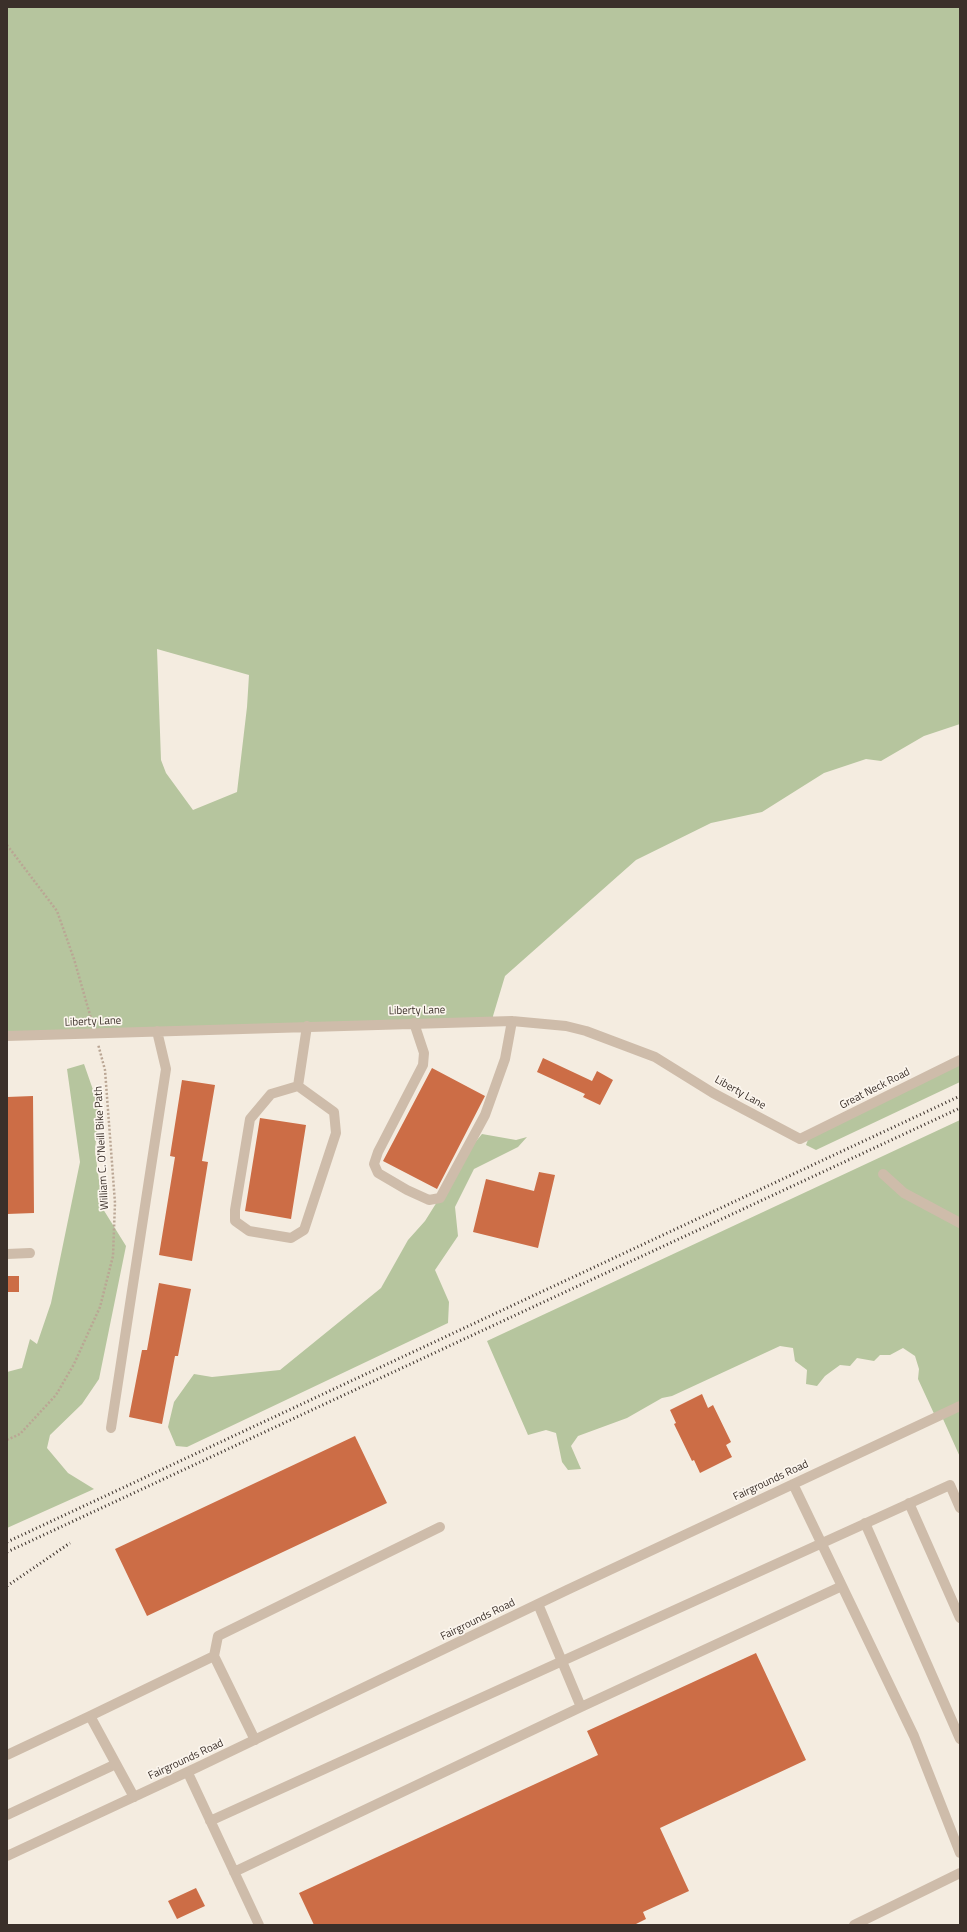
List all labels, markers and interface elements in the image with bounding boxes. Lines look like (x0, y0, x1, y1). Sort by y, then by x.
street label: Liberty Lane (389, 1004, 445, 1018)
street label: Liberty Lane (64, 1014, 122, 1030)
street label: Great Neck Road (838, 1066, 912, 1112)
street label: Liberty Lane (712, 1073, 768, 1113)
street label: William C. O'Neill Bike Path (92, 1086, 112, 1210)
street label: Fairgrounds Road (731, 1458, 811, 1504)
street label: Fairgrounds Road (439, 1596, 517, 1644)
street label: Fairgrounds Road (146, 1737, 226, 1783)

